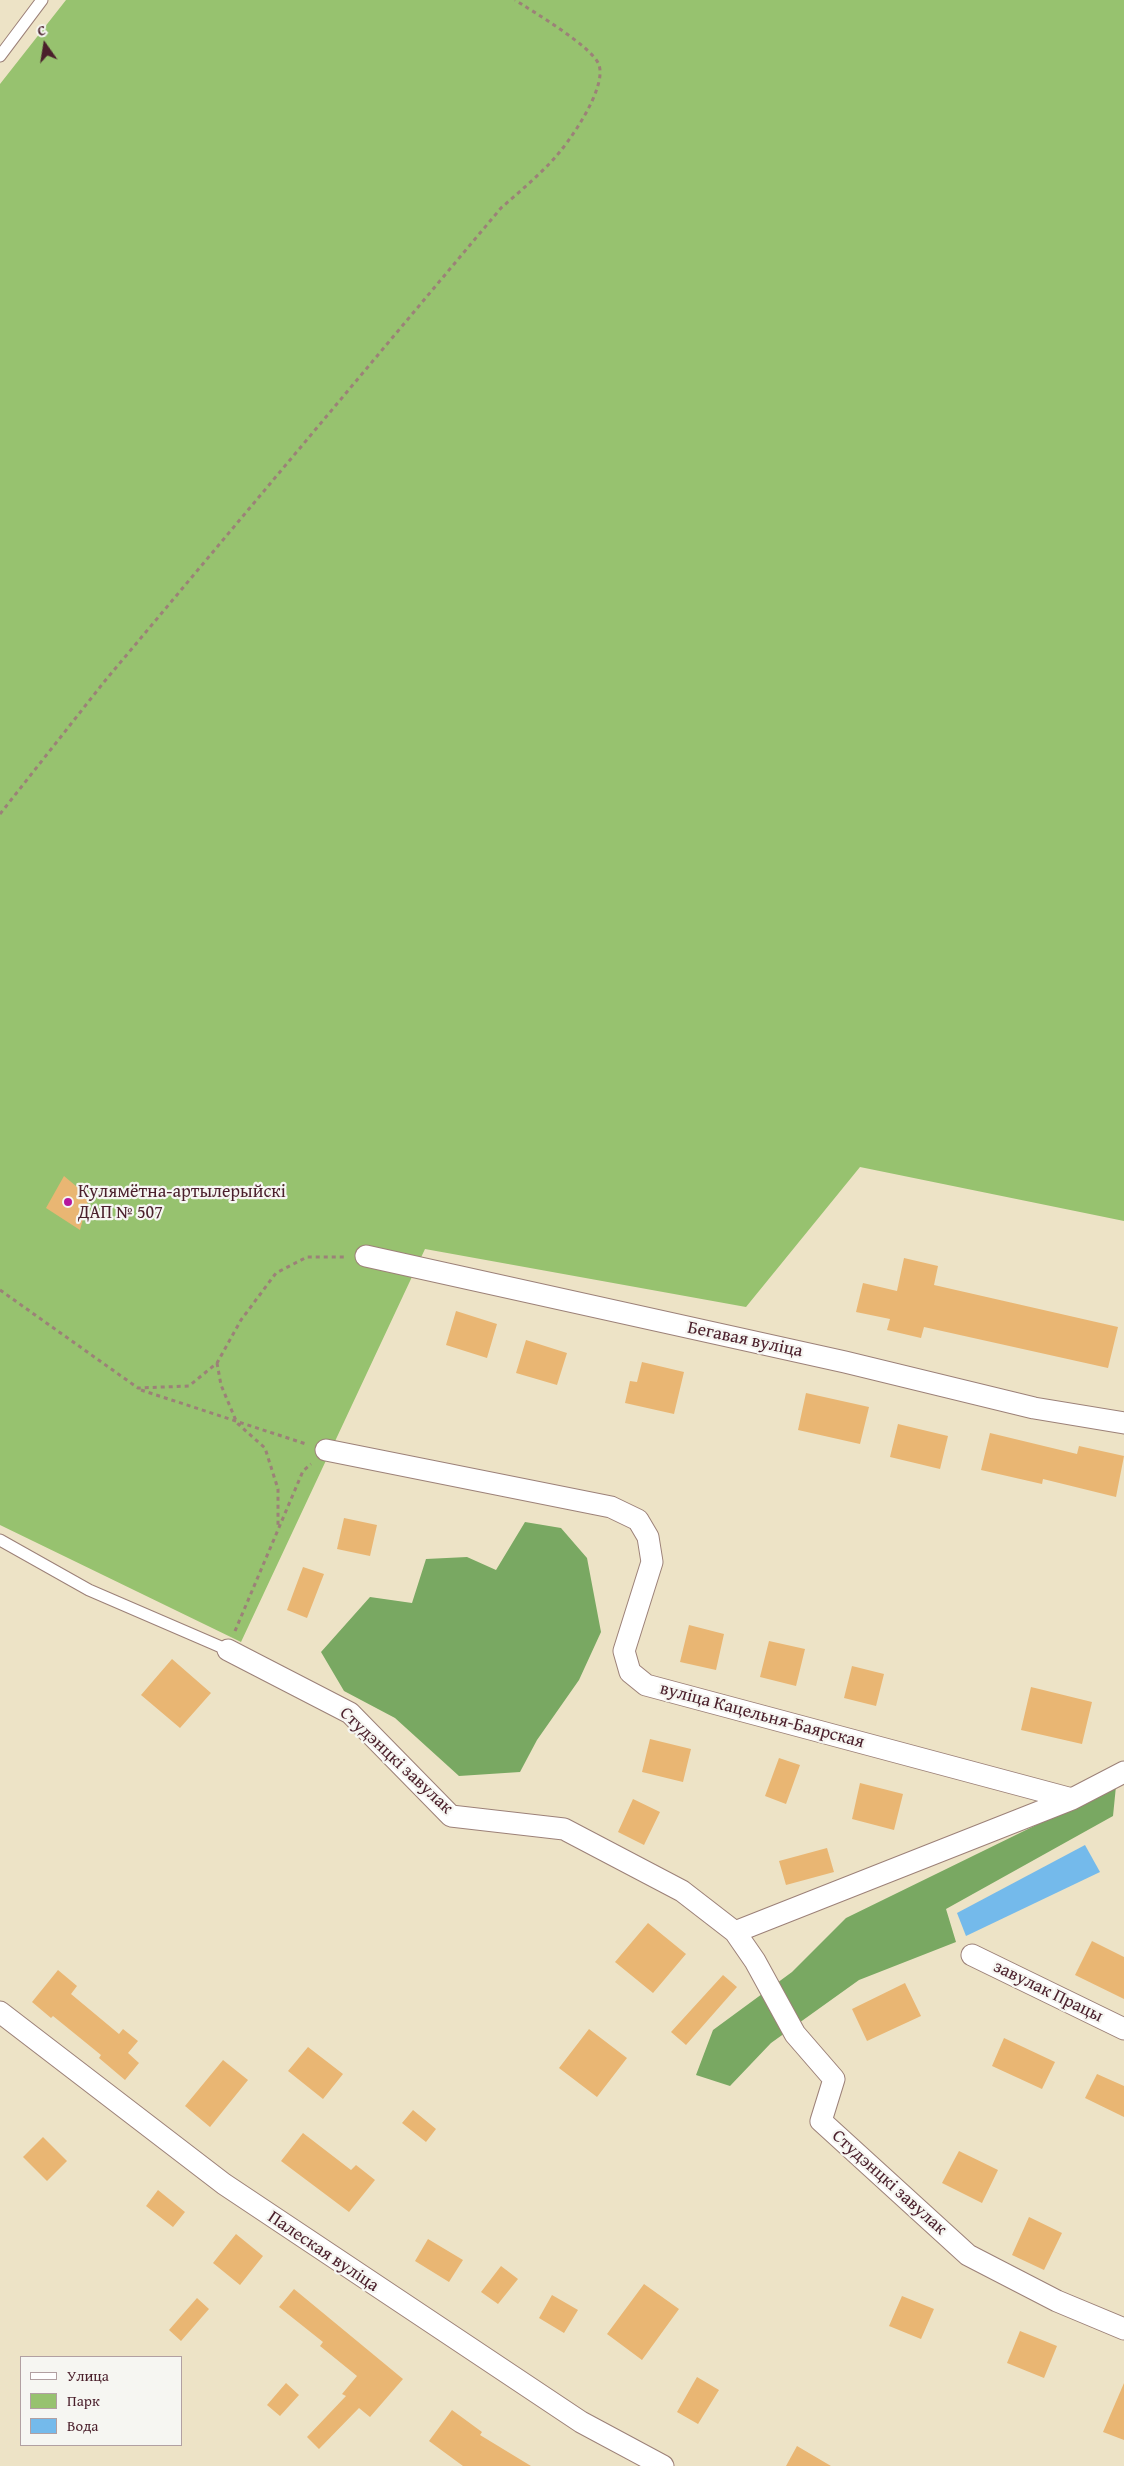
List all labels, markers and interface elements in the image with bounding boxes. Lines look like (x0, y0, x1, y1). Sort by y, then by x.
north arrow (20, 20, 70, 70)
text: С (36, 20, 48, 41)
place label: Кулямётна-артылерыйскі ДАП № 507 (78, 1181, 286, 1224)
marker: Кулямётна-артылерыйскі ДАП № 507 (62, 1196, 74, 1208)
street label: Бегавая вуліца (686, 1317, 804, 1363)
street label: вуліца Кацельня-Баярская (657, 1678, 867, 1754)
street label: Студэнцкі завулак (335, 1703, 457, 1819)
street label: завулак Працы (990, 1956, 1106, 2028)
street label: Студэнцкі завулак (827, 2126, 951, 2240)
street label: Палеская вуліца (263, 2207, 383, 2297)
legend (20, 2356, 182, 2446)
text: Улица (67, 2365, 109, 2386)
text: Парк (67, 2390, 100, 2411)
text: Вода (67, 2415, 98, 2436)

